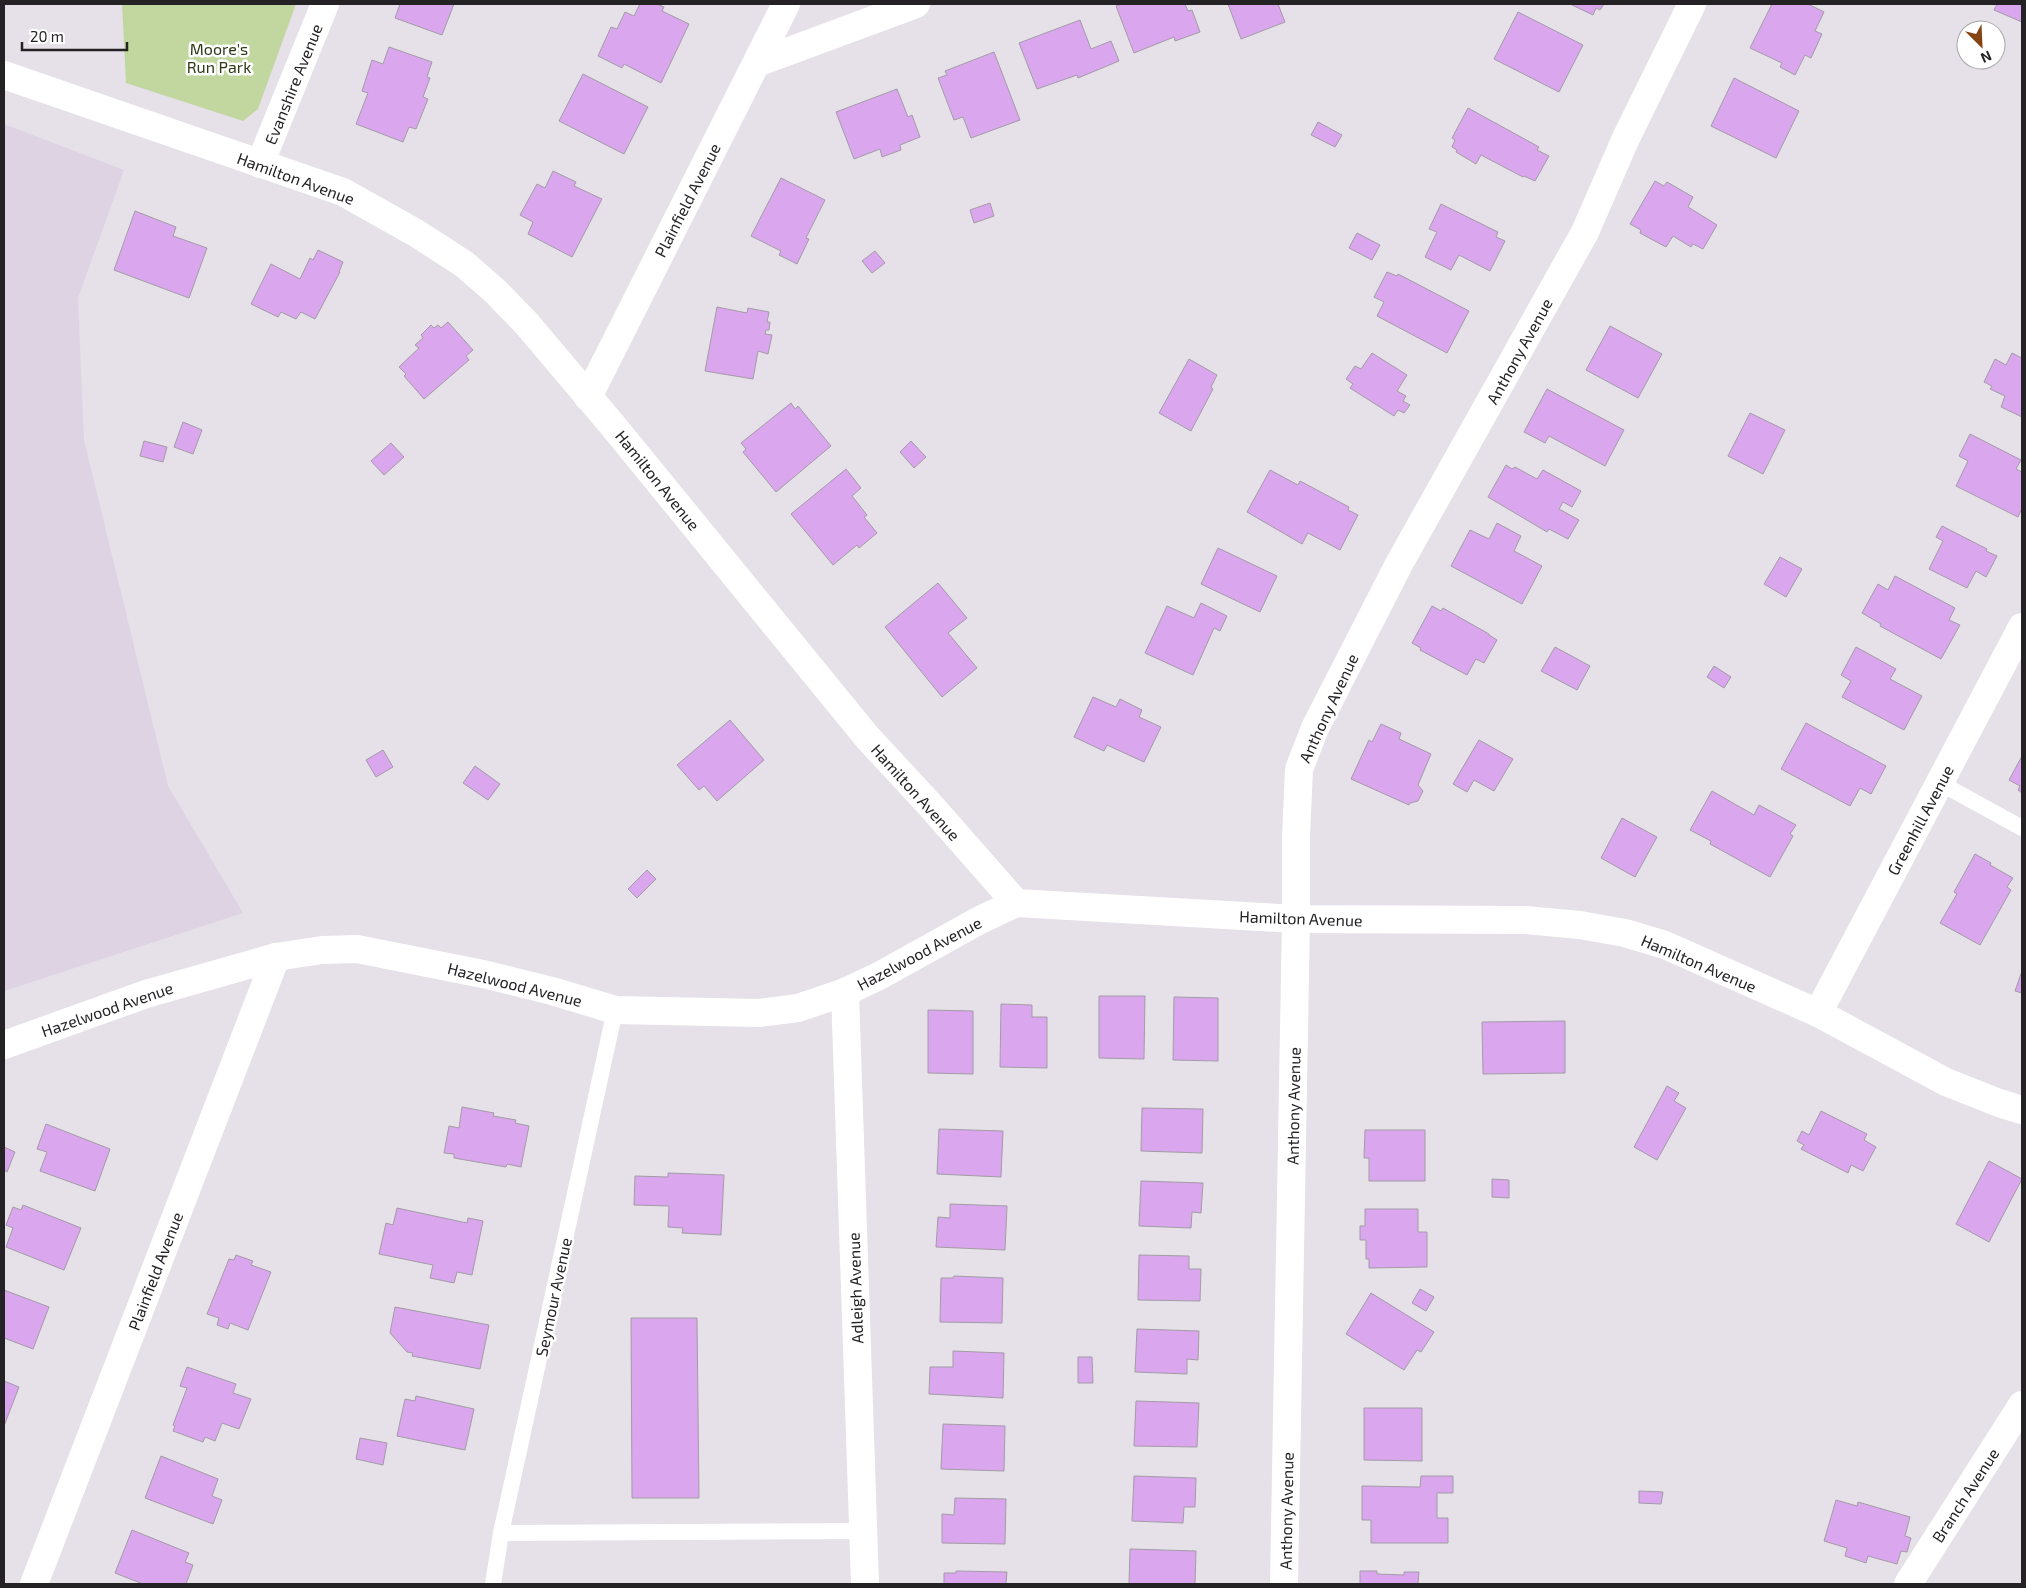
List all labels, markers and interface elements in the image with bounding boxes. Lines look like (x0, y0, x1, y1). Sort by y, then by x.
scale bar (22, 20, 128, 52)
north arrow (1956, 20, 2006, 70)
street label: Evanshire Avenue (260, 21, 326, 147)
text: 20 m (30, 27, 64, 45)
park label: Moore's Run Park (187, 39, 251, 76)
text: N (1978, 48, 1995, 67)
street label: Plainfield Avenue (650, 140, 724, 260)
street label: Hamilton Avenue (235, 148, 357, 208)
street label: Anthony Avenue (1482, 295, 1556, 407)
street label: Hamilton Avenue (612, 426, 704, 534)
street label: Anthony Avenue (1294, 651, 1362, 765)
street label: Hamilton Avenue (868, 740, 964, 844)
street label: Greenhill Avenue (1883, 762, 1957, 878)
street label: Hamilton Avenue (1239, 906, 1363, 930)
street label: Hazelwood Avenue (854, 912, 984, 994)
street label: Hamilton Avenue (1638, 930, 1760, 996)
street label: Hazelwood Avenue (446, 958, 584, 1010)
street label: Hazelwood Avenue (39, 978, 175, 1040)
street label: Anthony Avenue (1282, 1047, 1304, 1165)
street label: Plainfield Avenue (124, 1209, 186, 1333)
street label: Adleigh Avenue (844, 1232, 866, 1344)
street label: Seymour Avenue (531, 1236, 575, 1358)
street label: Branch Avenue (1928, 1444, 2002, 1546)
street label: Anthony Avenue (1275, 1452, 1297, 1570)

